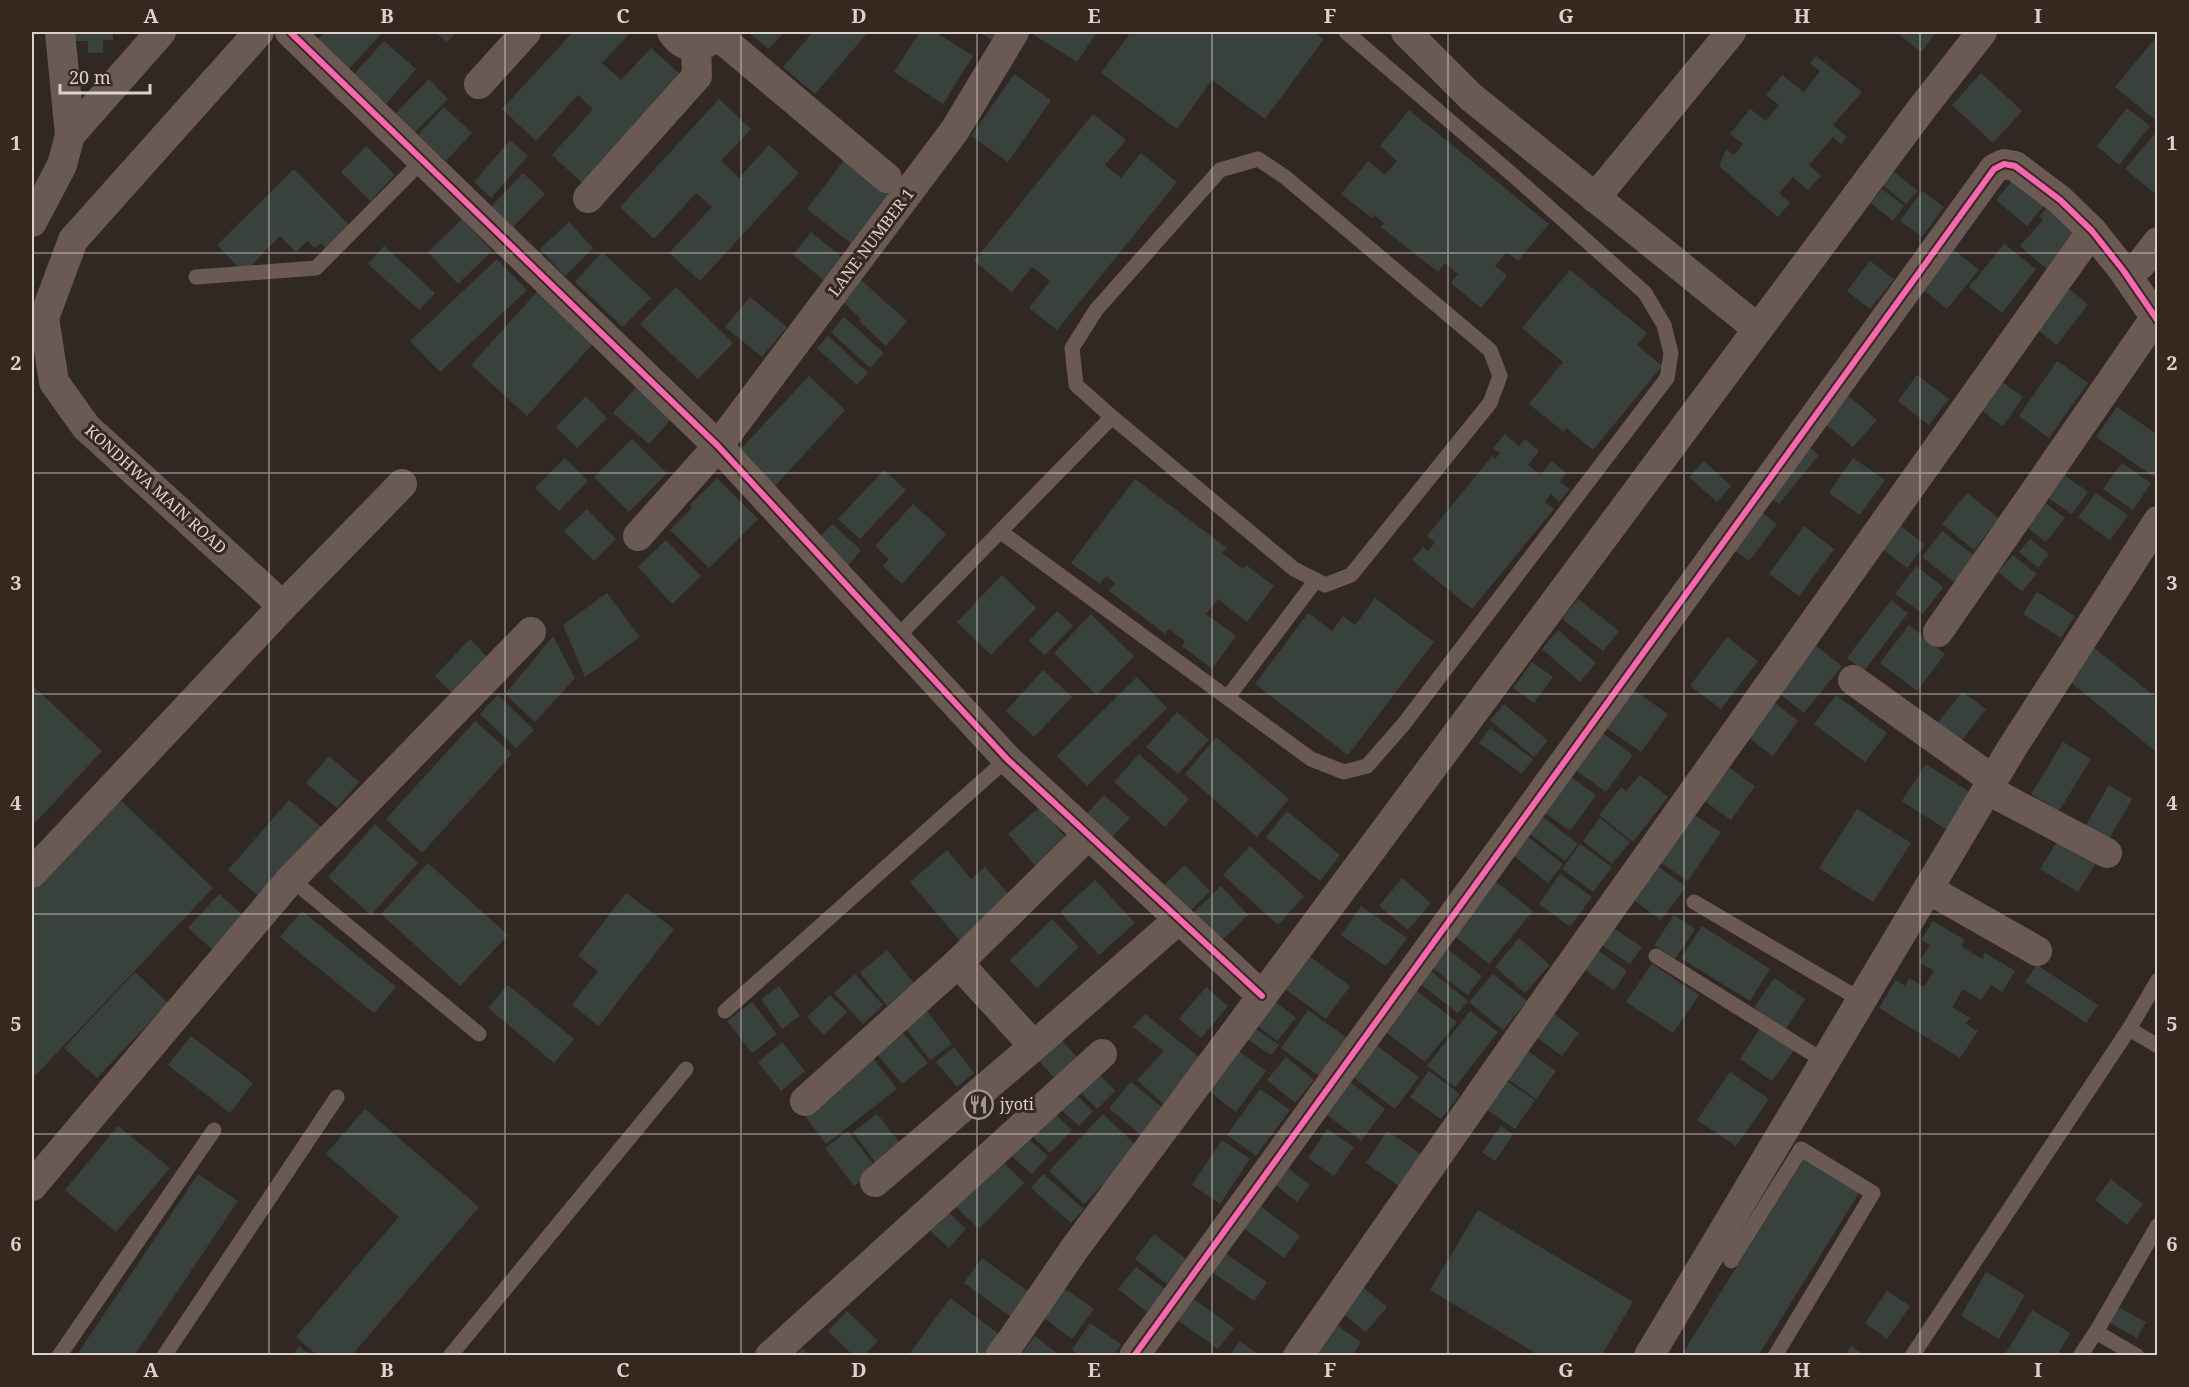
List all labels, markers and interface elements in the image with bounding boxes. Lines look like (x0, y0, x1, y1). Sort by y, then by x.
text: A (143, 2, 159, 29)
text: B (380, 2, 394, 29)
text: C (616, 2, 630, 29)
text: D (851, 2, 867, 29)
text: E (1087, 2, 1101, 29)
text: F (1324, 2, 1336, 29)
text: G (1558, 2, 1574, 29)
text: H (1794, 2, 1810, 29)
text: I (2034, 2, 2042, 29)
scale bar (60, 57, 150, 95)
text: 20 m (69, 65, 111, 89)
text: 1 (10, 129, 22, 156)
text: 1 (2166, 129, 2178, 156)
street label: LANE NUMBER 1 (823, 183, 919, 301)
text: 2 (10, 349, 22, 376)
text: 2 (2166, 349, 2178, 376)
street label: KONDHWA MAIN ROAD (80, 419, 232, 559)
text: 3 (10, 569, 22, 596)
text: 3 (2166, 569, 2178, 596)
text: 4 (10, 789, 22, 816)
text: 4 (2166, 789, 2178, 816)
text: 5 (10, 1010, 22, 1037)
text: 5 (2166, 1010, 2178, 1037)
restaurant icon: jyoti (963, 1088, 995, 1120)
place label: jyoti (999, 1093, 1034, 1115)
text: 6 (10, 1230, 22, 1257)
text: 6 (2166, 1230, 2178, 1257)
text: A (143, 1356, 159, 1383)
text: B (380, 1356, 394, 1383)
text: C (616, 1356, 630, 1383)
text: D (851, 1356, 867, 1383)
text: E (1087, 1356, 1101, 1383)
text: F (1324, 1356, 1336, 1383)
text: G (1558, 1356, 1574, 1383)
text: H (1794, 1356, 1810, 1383)
text: I (2034, 1356, 2042, 1383)

